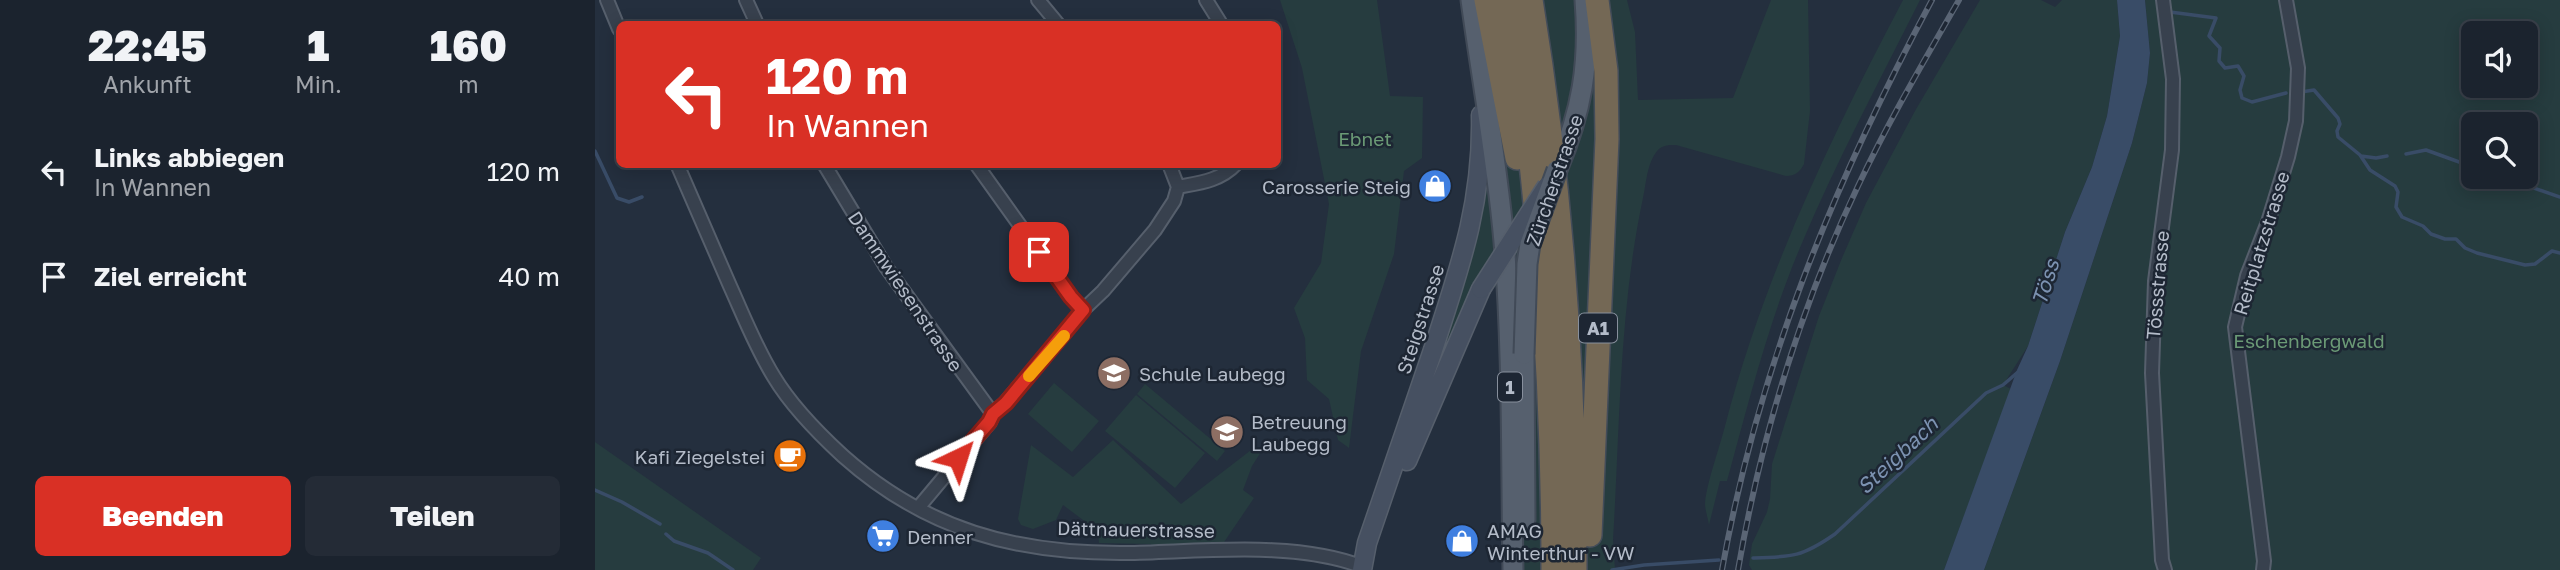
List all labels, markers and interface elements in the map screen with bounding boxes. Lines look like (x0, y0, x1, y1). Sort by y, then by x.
text: 22:45 (88, 20, 207, 70)
text: 1 (307, 20, 330, 70)
text: 160 (430, 20, 507, 70)
map controls (2461, 21, 2538, 189)
button: sound (2461, 21, 2538, 98)
text: 120 m (766, 46, 908, 105)
icon: left (651, 49, 742, 140)
text: Ankunft (103, 70, 192, 98)
text: Min. (295, 70, 342, 98)
text: m (458, 70, 479, 98)
text: In Wannen (766, 106, 929, 144)
street label: Zürcherstrasse (1521, 111, 1587, 249)
button: search (2461, 112, 2538, 189)
park label: Ebnet (1338, 127, 1392, 150)
text: Links abbiegen (94, 142, 284, 173)
icon: left (35, 153, 73, 191)
text: 120 m (487, 156, 560, 187)
shop icon: Carosserie Steig (1416, 167, 1454, 205)
street label: Reitplatzstrasse (2228, 168, 2294, 318)
text: In Wannen (94, 173, 211, 201)
place label: Carosserie Steig (1262, 175, 1411, 198)
street label: Dammwiesenstrasse (844, 206, 968, 376)
pin (1009, 222, 1069, 282)
street label: Tössstrasse (2141, 230, 2173, 340)
icon: arrive (1020, 233, 1058, 271)
water label: Töss (2025, 255, 2065, 308)
icon: arrive (35, 258, 73, 296)
text: Ziel erreicht (94, 261, 247, 292)
text: 40 m (499, 261, 560, 292)
street label: Steigstrasse (1391, 261, 1449, 377)
road number: A1 (1579, 314, 1617, 342)
park label: Eschenbergwald (2233, 329, 2385, 352)
school or university icon: Schule Laubegg (1095, 354, 1133, 392)
place label: Schule Laubegg (1139, 362, 1286, 385)
road number: 1 (1498, 372, 1522, 402)
place label: Betreuung Laubegg (1251, 410, 1347, 455)
water label: Steigbach (1851, 410, 1944, 499)
school or university icon: Betreuung Laubegg (1208, 413, 1246, 451)
position arrow (921, 421, 995, 495)
cafe icon: Kafi Ziegelstei (771, 437, 809, 475)
place label: Kafi Ziegelstei (634, 445, 765, 468)
button: Beenden (35, 476, 291, 556)
button: Teilen (305, 476, 560, 556)
street label: Dättnauerstrasse (1057, 516, 1215, 542)
supermarket icon: Denner (864, 517, 902, 555)
place label: AMAG Winterthur - VW (1487, 519, 1635, 564)
shop icon: AMAG Winterthur - VW (1443, 522, 1481, 560)
place label: Denner (907, 525, 974, 548)

